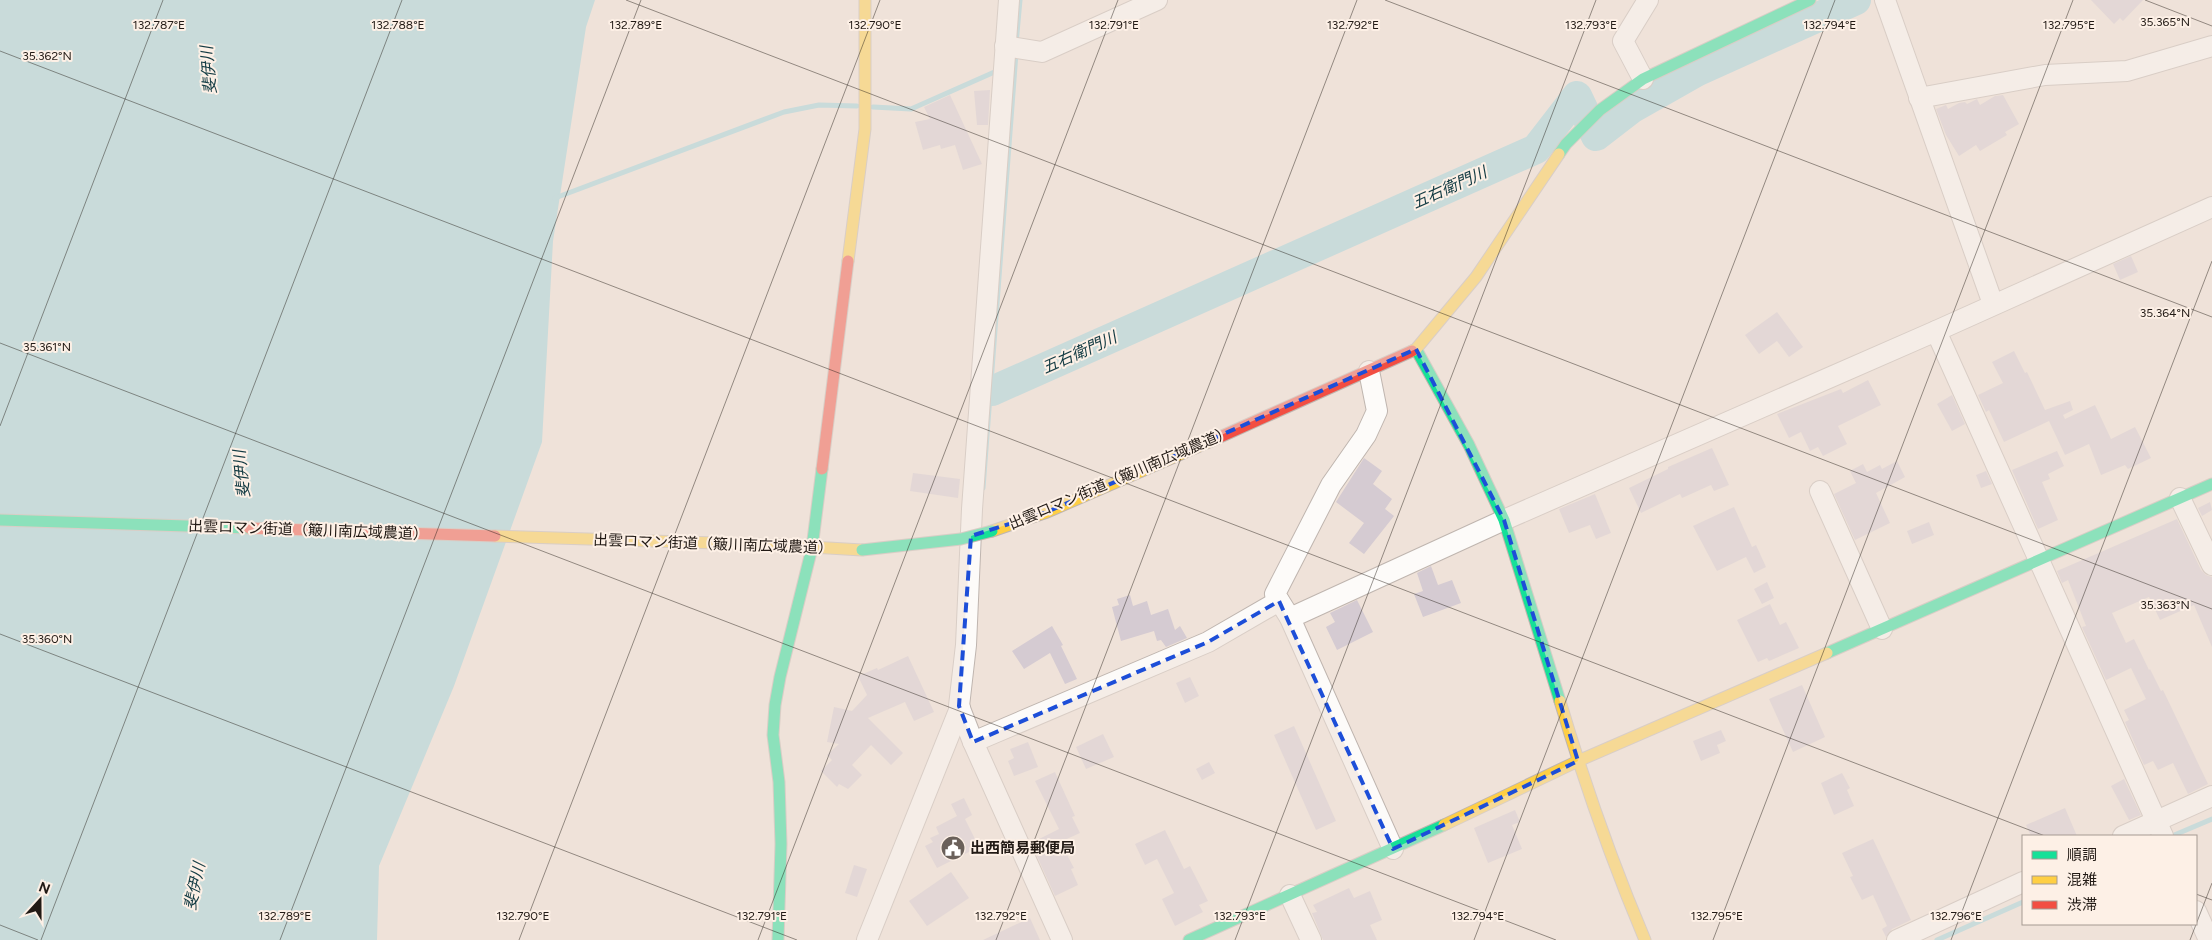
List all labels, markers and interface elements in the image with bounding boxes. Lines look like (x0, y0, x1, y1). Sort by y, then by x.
text: 35.365°N (2140, 15, 2190, 29)
text: 132.787°E (133, 18, 185, 32)
text: 132.788°E (371, 18, 425, 32)
text: 132.789°E (610, 18, 662, 32)
text: 132.790°E (848, 18, 902, 32)
text: 132.791°E (1089, 18, 1139, 32)
text: 132.792°E (1327, 18, 1379, 32)
text: 132.793°E (1565, 18, 1617, 32)
text: 132.794°E (1804, 18, 1856, 32)
text: 132.795°E (2043, 18, 2095, 32)
water label: 斐伊川 (197, 43, 220, 95)
text: 35.362°N (22, 49, 72, 63)
water label: 五右衛門川 (1409, 162, 1491, 212)
text: 35.364°N (2140, 306, 2190, 320)
water label: 五右衛門川 (1039, 327, 1121, 377)
text: 35.361°N (23, 340, 71, 354)
street label: 出雲ロマン街道（簸川南広域農道） (1006, 423, 1234, 533)
water label: 斐伊川 (229, 447, 253, 499)
street label: 出雲ロマン街道（簸川南広域農道） (188, 517, 428, 543)
street label: 出雲ロマン街道（簸川南広域農道） (593, 531, 833, 557)
text: 35.363°N (2140, 598, 2190, 612)
text: 35.360°N (22, 632, 72, 646)
public building icon: 出西簡易郵便局 (940, 835, 966, 861)
legend (2022, 835, 2197, 925)
place label: 出西簡易郵便局 (970, 839, 1075, 857)
text: 順調 (2067, 846, 2097, 864)
water label: 斐伊川 (180, 859, 209, 912)
text: 混雑 (2067, 871, 2097, 889)
north arrow (15, 875, 65, 925)
text: N (36, 878, 53, 898)
text: 渋滞 (2067, 896, 2097, 914)
text: 132.789°E (259, 909, 311, 923)
text: 132.790°E (496, 909, 550, 923)
text: 132.791°E (737, 909, 787, 923)
text: 132.792°E (975, 909, 1027, 923)
text: 132.793°E (1214, 909, 1266, 923)
text: 132.794°E (1452, 909, 1504, 923)
text: 132.795°E (1691, 909, 1743, 923)
text: 132.796°E (1930, 909, 1982, 923)

